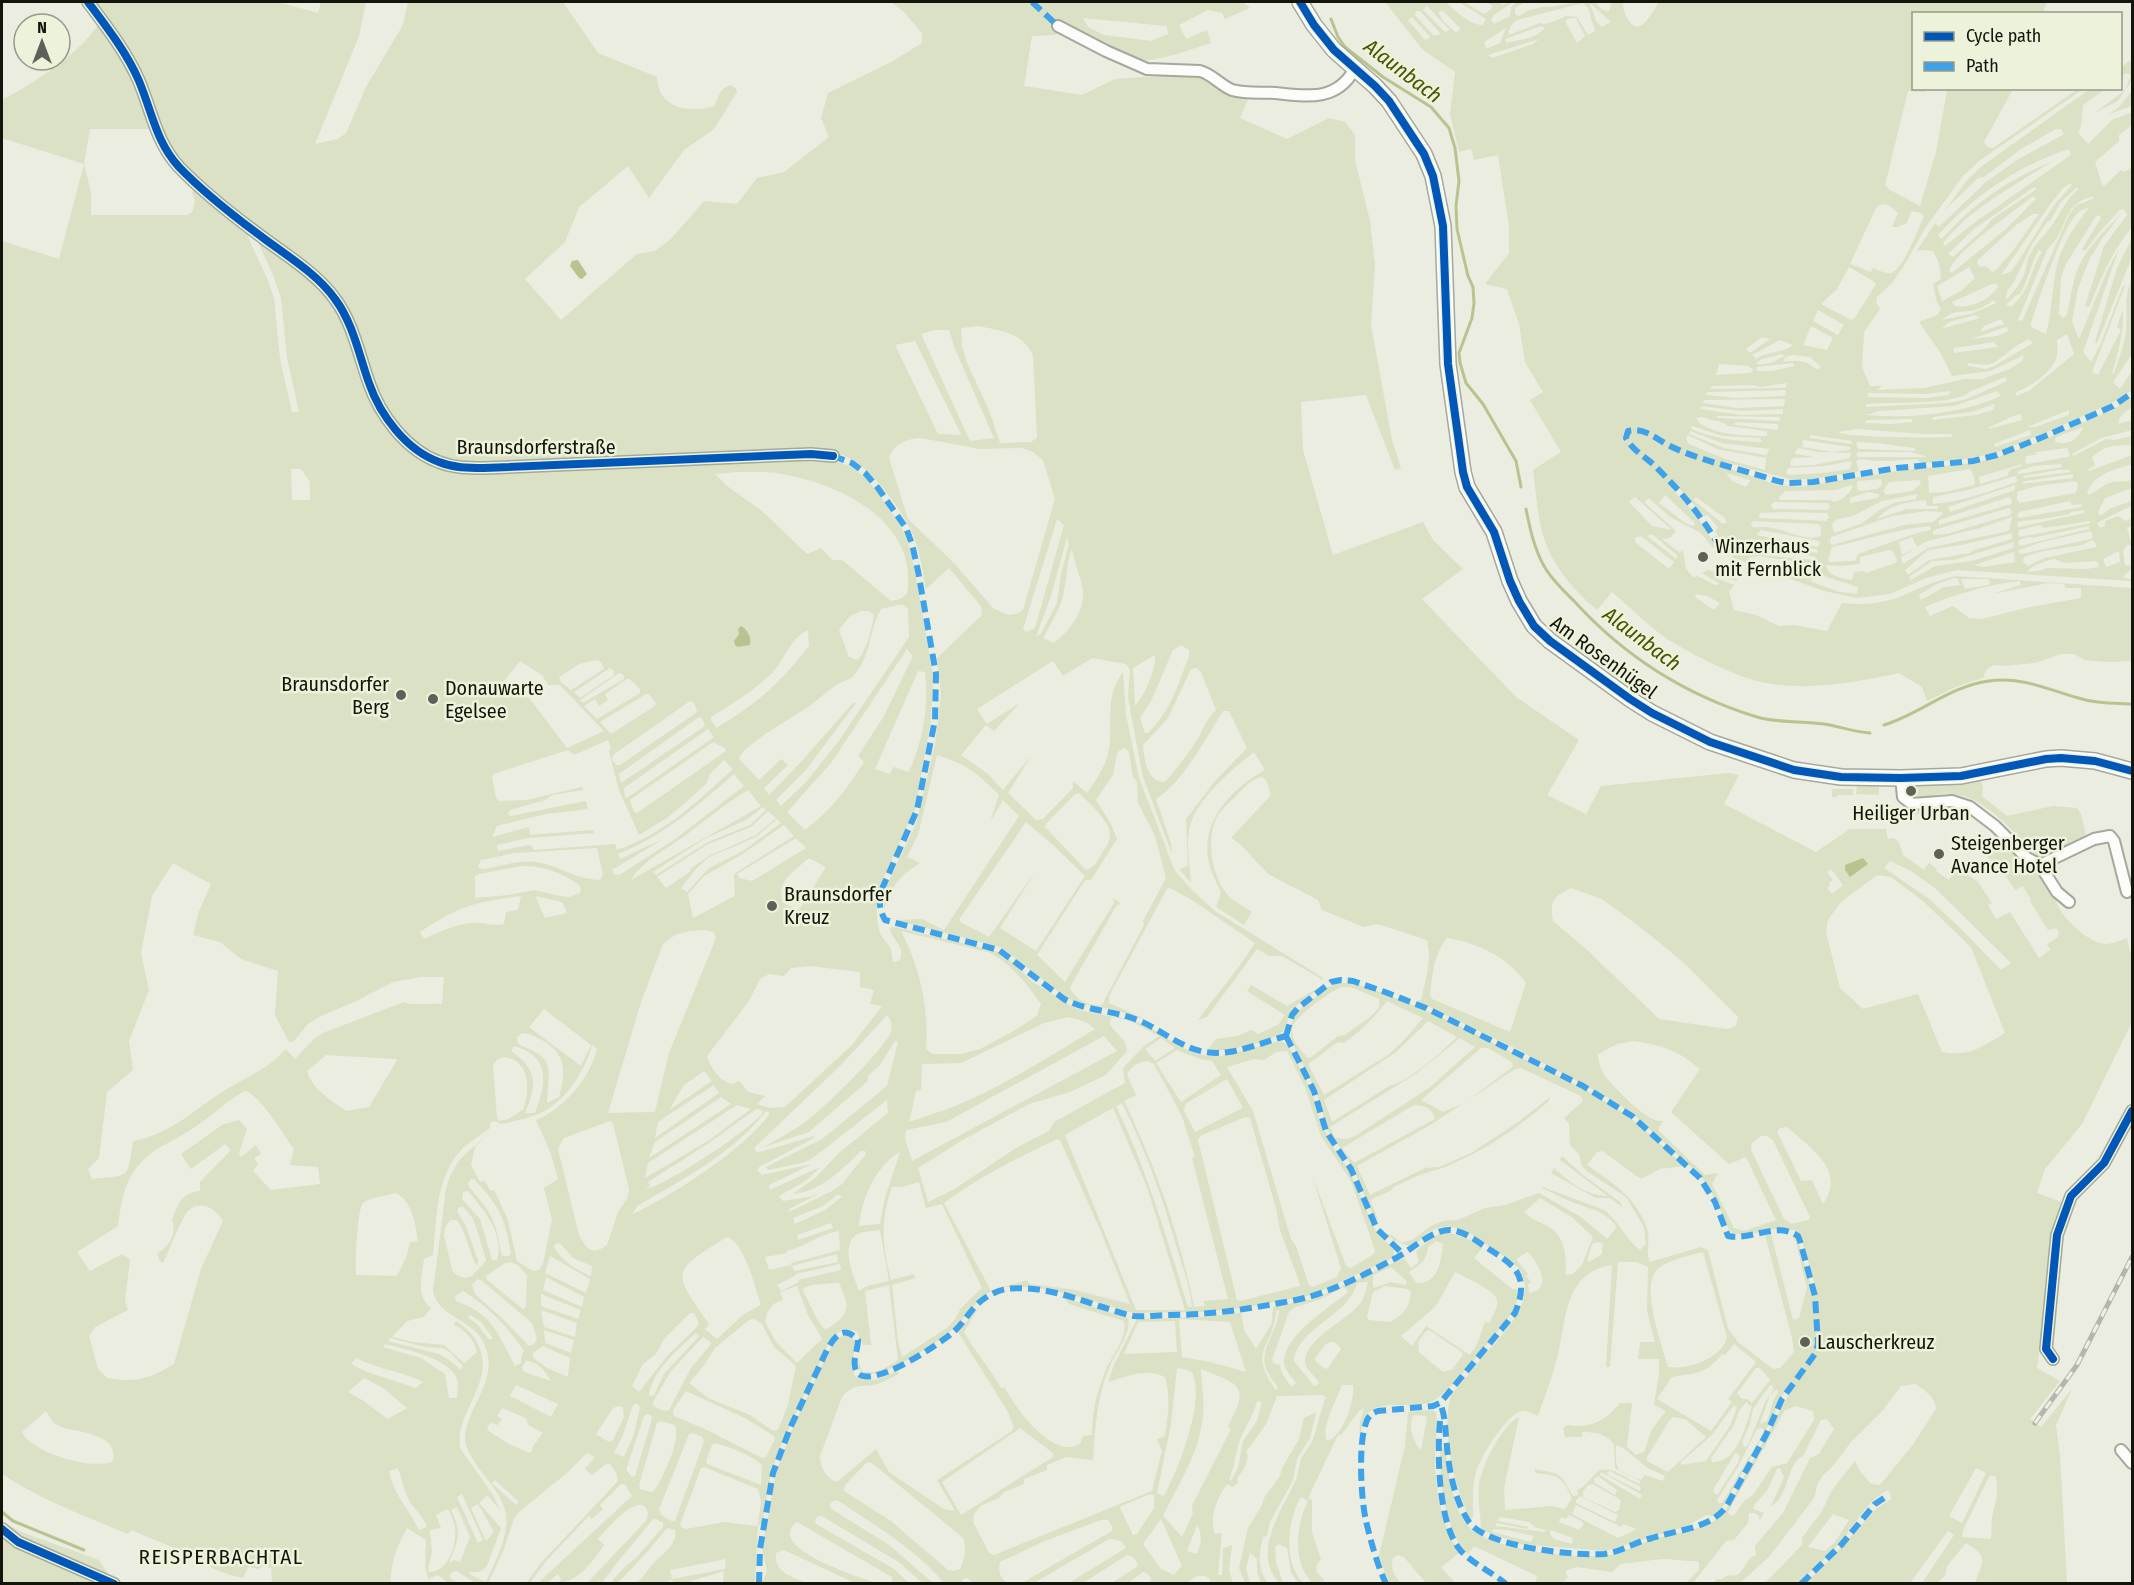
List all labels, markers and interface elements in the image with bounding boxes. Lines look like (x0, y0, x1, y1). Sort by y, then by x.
north arrow (12, 12, 72, 72)
legend (1912, 12, 2122, 90)
text: N (37, 18, 47, 37)
text: Cycle path (1966, 25, 2041, 47)
water label: Alaunbach (1358, 33, 1447, 109)
text: Path (1966, 55, 1999, 77)
street label: Braunsdorferstraße (456, 435, 616, 459)
place label: Winzerhaus mit Fernblick (1715, 534, 1822, 581)
marker: Winzerhaus mit Fernblick (1696, 550, 1710, 564)
water label: Alaunbach (1597, 601, 1686, 677)
street label: Am Rosenhügel (1546, 610, 1662, 704)
place label: Braunsdorfer Berg (281, 672, 390, 719)
place label: Donauwarte Egelsee (445, 676, 544, 723)
marker: Braunsdorfer Berg (394, 688, 408, 702)
marker: Donauwarte Egelsee (426, 692, 440, 706)
marker: Heiliger Urban (1904, 784, 1918, 798)
place label: Heiliger Urban (1852, 801, 1970, 825)
place label: Steigenberger Avance Hotel (1951, 831, 2065, 878)
marker: Steigenberger Avance Hotel (1932, 847, 1946, 861)
place label: Braunsdorfer Kreuz (784, 882, 892, 929)
marker: Braunsdorfer Kreuz (765, 899, 779, 913)
place label: Lauscherkreuz (1817, 1330, 1935, 1354)
marker: Lauscherkreuz (1798, 1335, 1812, 1349)
district label: REISPERBACHTAL (138, 1544, 304, 1570)

